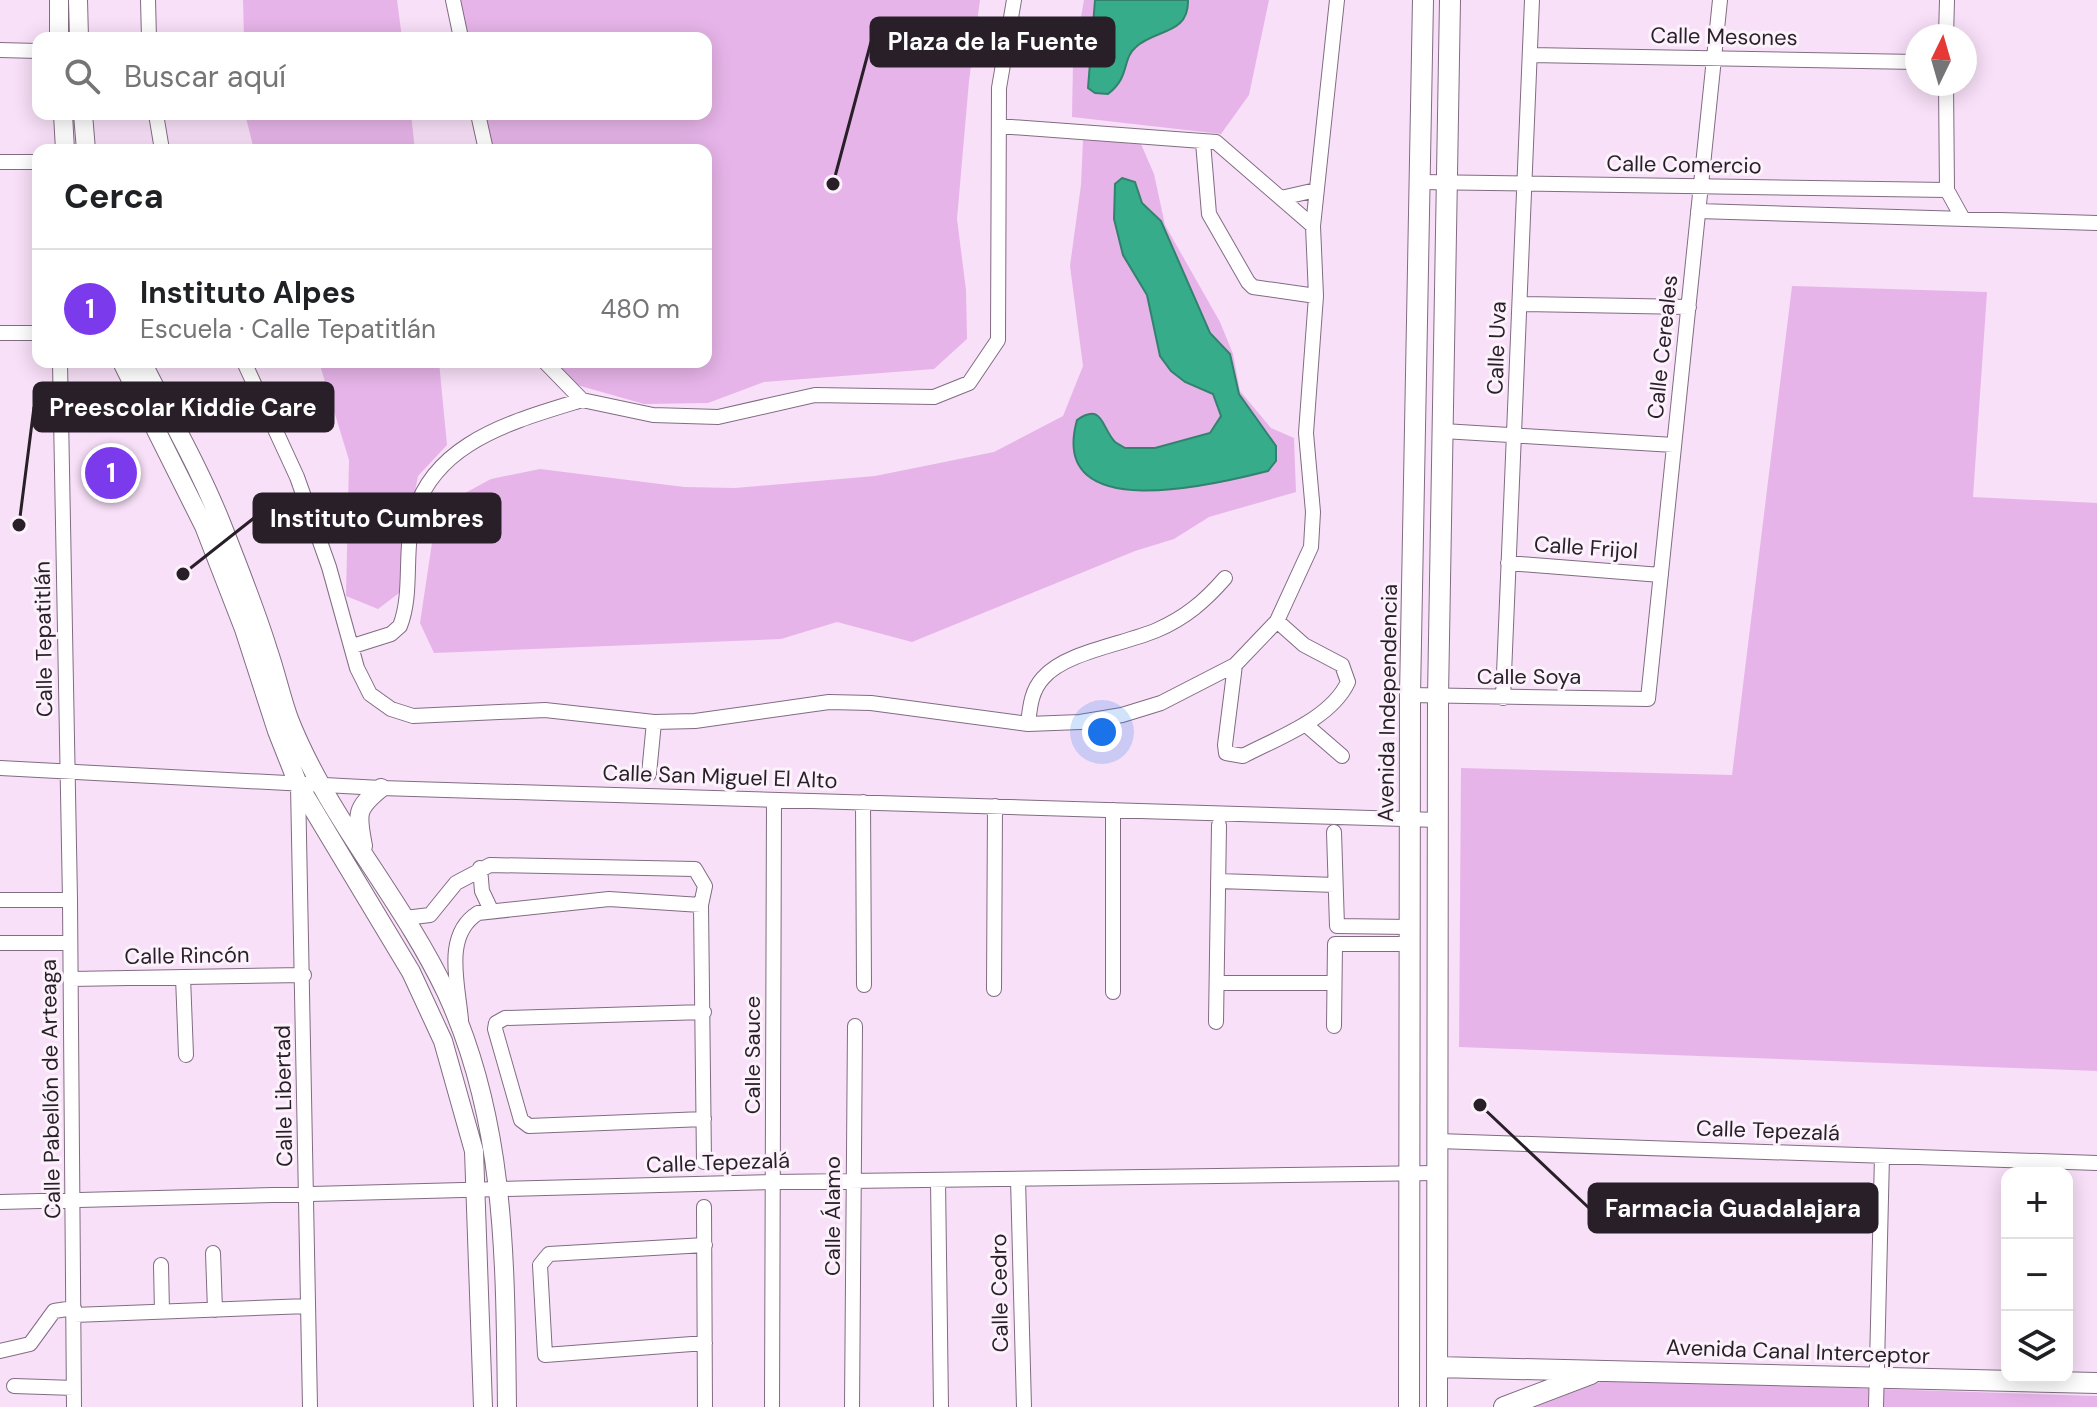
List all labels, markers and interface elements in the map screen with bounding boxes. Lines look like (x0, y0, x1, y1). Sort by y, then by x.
callout: Plaza de la Fuente (871, 18, 1114, 66)
street label: Calle Mesones (1650, 21, 1798, 52)
north arrow (1905, 24, 1977, 96)
text: Plaza de la Fuente (888, 26, 1098, 57)
search box (32, 32, 712, 120)
icon: search (60, 54, 104, 98)
text: Buscar aquí (124, 57, 286, 96)
street label: Calle Comercio (1606, 149, 1762, 180)
text: Cerca (64, 174, 164, 219)
text: Instituto Alpes (140, 273, 356, 312)
street label: Calle Cereales (1641, 274, 1684, 421)
text: 1 (85, 292, 95, 326)
text: 480 m (601, 292, 680, 326)
street label: Calle Uva (1480, 301, 1513, 395)
text: Escuela · Calle Tepatitlán (140, 312, 436, 346)
callout: Preescolar Kiddie Care (34, 383, 333, 431)
text: Preescolar Kiddie Care (49, 392, 317, 423)
pin: 1 (85, 443, 137, 503)
callout: Instituto Cumbres (254, 494, 500, 542)
text: Instituto Cumbres (270, 503, 484, 534)
street label: Calle Frijol (1533, 529, 1639, 566)
street label: Calle Tepatitlán (28, 561, 59, 717)
street label: Avenida Independencia (1371, 584, 1404, 822)
street label: Calle Soya (1477, 662, 1581, 691)
your location (1082, 712, 1122, 752)
street label: Calle San Miguel El Alto (602, 758, 838, 795)
street label: Calle Rincón (124, 940, 250, 971)
street label: Calle Pabellón de Arteaga (34, 959, 67, 1219)
street label: Calle Sauce (738, 996, 767, 1114)
street label: Calle Libertad (268, 1025, 299, 1167)
street label: Calle Tepezalá (1696, 1113, 1840, 1148)
street label: Calle Tepezalá (646, 1145, 790, 1180)
street label: Calle Álamo (818, 1156, 847, 1276)
map controls (2001, 1167, 2073, 1383)
button: + (2001, 1167, 2073, 1239)
callout: Farmacia Guadalajara (1589, 1184, 1877, 1232)
text: Farmacia Guadalajara (1605, 1193, 1861, 1224)
street label: Calle Cedro (984, 1233, 1015, 1353)
button: − (2001, 1239, 2073, 1311)
button: layers (2001, 1311, 2073, 1383)
street label: Avenida Canal Interceptor (1666, 1332, 1930, 1371)

